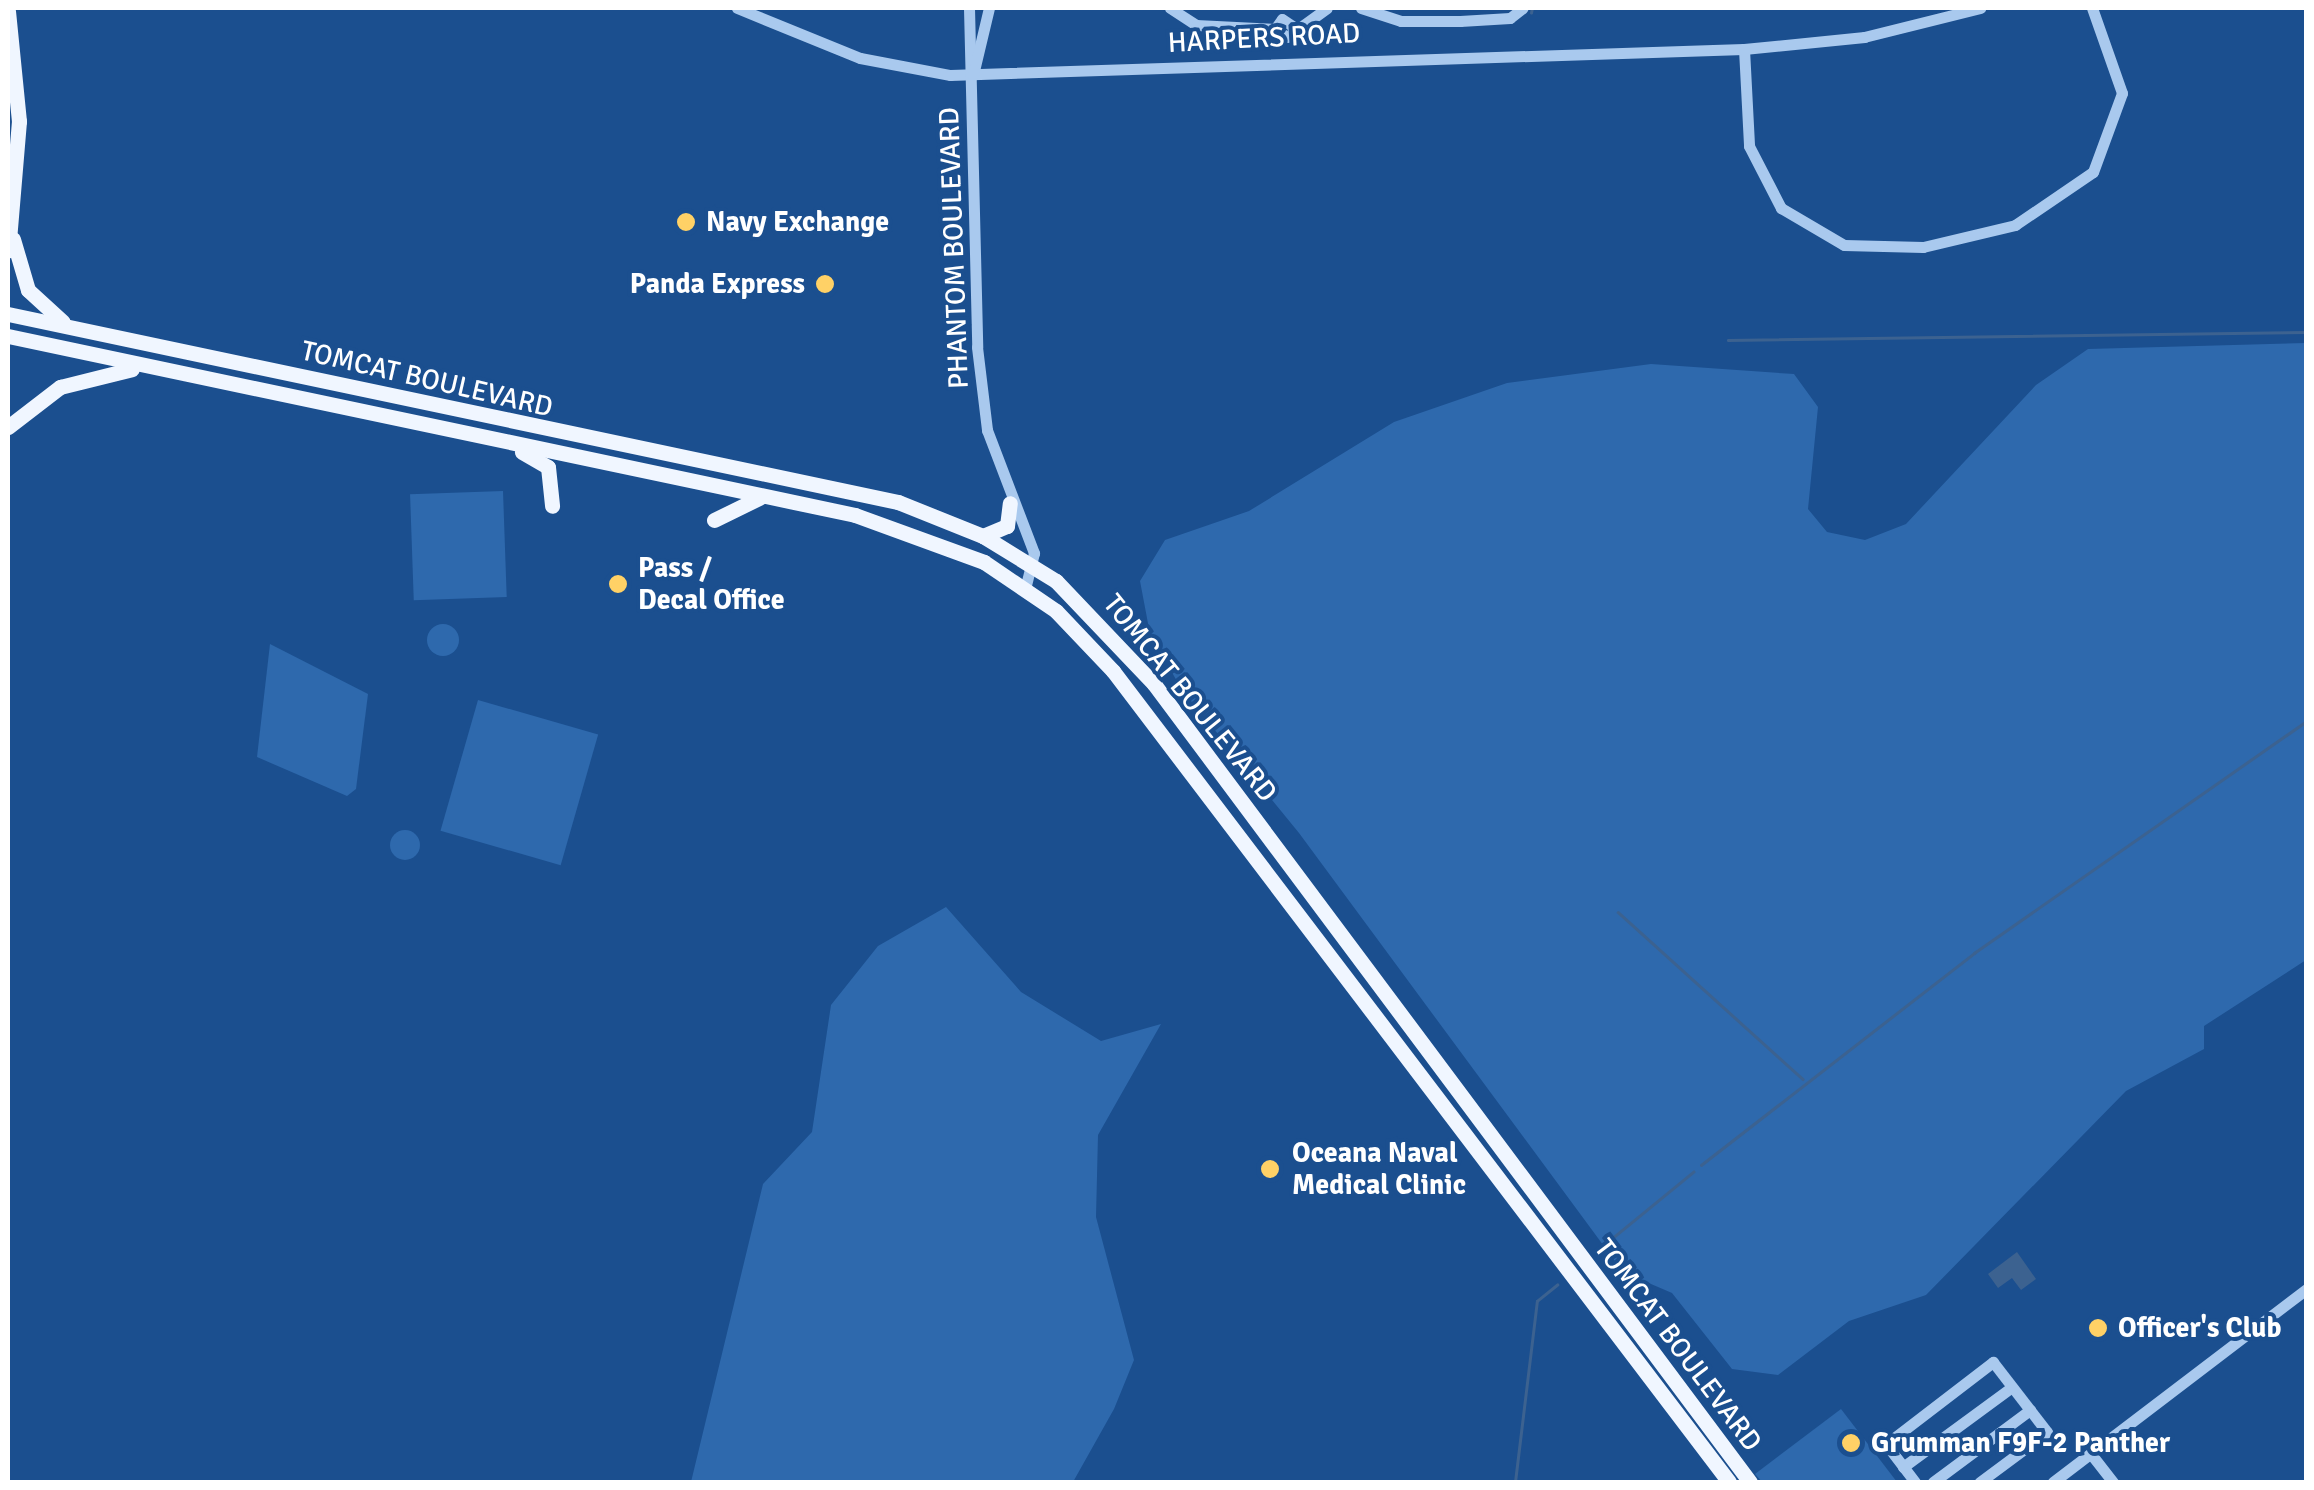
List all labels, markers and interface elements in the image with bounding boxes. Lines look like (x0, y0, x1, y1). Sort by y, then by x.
street label: HARPERS ROAD (1167, 16, 1361, 60)
street label: PHANTOM BOULEVARD (932, 107, 976, 389)
place label: Navy Exchange (706, 205, 889, 239)
marker: Navy Exchange (675, 211, 697, 233)
place label: Panda Express (630, 267, 805, 301)
marker: Panda Express (814, 273, 836, 295)
street label: TOMCAT BOULEVARD (298, 334, 556, 424)
place label: Pass / Decal Office (638, 551, 785, 617)
marker: Pass / Decal Office (607, 573, 629, 595)
street label: TOMCAT BOULEVARD (1096, 588, 1284, 808)
place label: Oceana Naval Medical Clinic (1292, 1136, 1466, 1202)
marker: Oceana Naval Medical Clinic (1257, 1156, 1283, 1182)
street label: TOMCAT BOULEVARD (1587, 1232, 1769, 1458)
place label: Officer's Club (2118, 1311, 2281, 1345)
marker: Officer's Club (2087, 1317, 2109, 1339)
place label: Grumman F9F-2 Panther (1871, 1426, 2170, 1460)
marker: Grumman F9F-2 Panther (1840, 1432, 1862, 1454)

